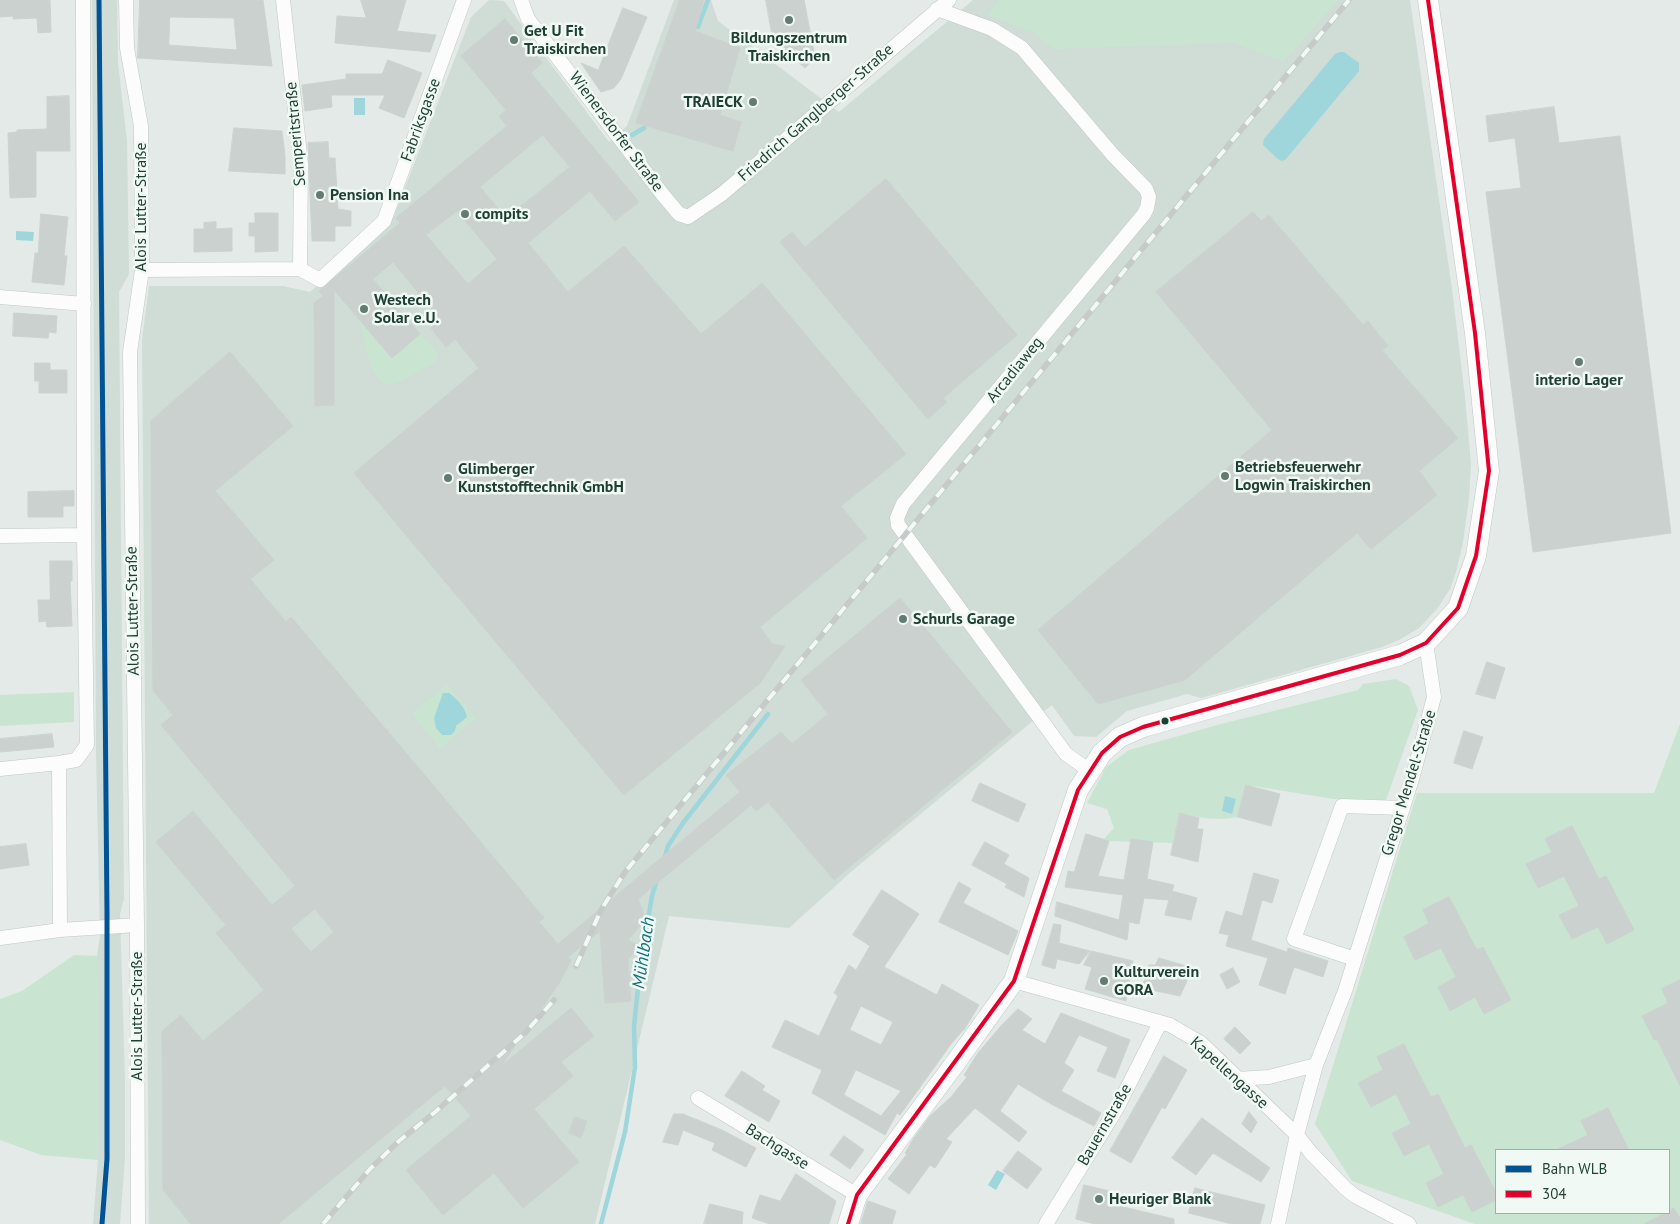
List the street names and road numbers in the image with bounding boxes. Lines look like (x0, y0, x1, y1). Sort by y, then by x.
street label: Friedrich Ganglberger-Straße (734, 40, 898, 186)
street label: Wienersdorfer Straße (565, 68, 667, 196)
street label: Fabriksgasse (397, 76, 445, 164)
street label: Semperitstraße (282, 81, 310, 187)
street label: Alois Lutter-Straße (131, 142, 151, 272)
street label: Arcadiaweg (983, 333, 1047, 407)
street label: Alois Lutter-Straße (122, 546, 144, 676)
street label: Gregor Mendel-Straße (1378, 708, 1440, 858)
street label: Alois Lutter-Straße (127, 951, 147, 1081)
street label: Kapellengasse (1186, 1033, 1272, 1113)
street label: Bauernstraße (1074, 1081, 1136, 1169)
street label: Bachgasse (742, 1120, 812, 1174)

